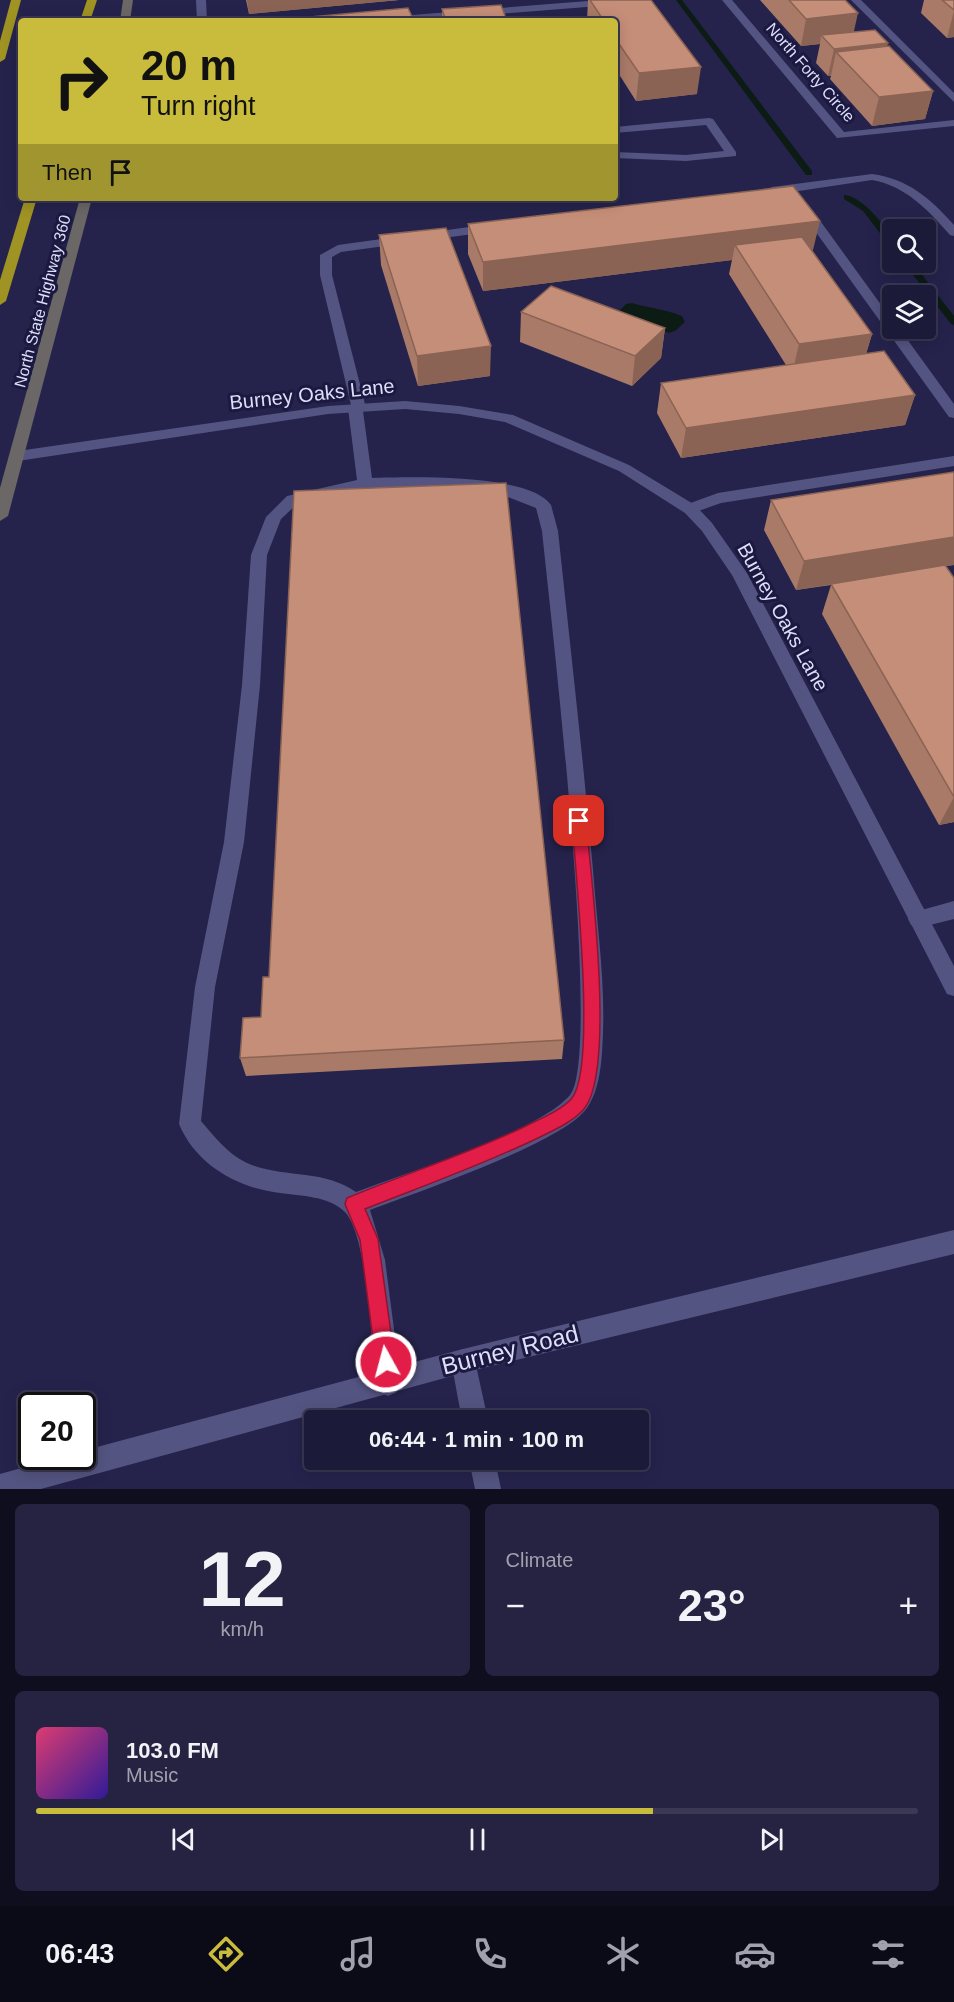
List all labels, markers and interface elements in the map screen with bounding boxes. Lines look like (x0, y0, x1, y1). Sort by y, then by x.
street label: North Forty Circle (763, 19, 858, 125)
icon: right (42, 42, 120, 120)
text: 20 m (141, 42, 237, 89)
text: Turn right (141, 91, 256, 121)
icon: arrive (104, 156, 137, 189)
text: Then (42, 160, 92, 185)
street label: North State Highway 360 (11, 213, 74, 389)
map controls (882, 219, 936, 339)
button: search (882, 219, 936, 273)
button: layers (882, 285, 936, 339)
street label: Burney Oaks Lane (228, 374, 396, 414)
street label: Burney Oaks Lane (733, 539, 833, 695)
pin (553, 795, 604, 846)
icon: arrive (562, 804, 595, 837)
street label: Burney Road (439, 1319, 581, 1380)
position arrow (354, 1330, 418, 1394)
speed limit sign: 20 (18, 1392, 96, 1470)
text: 06:44 · 1 min · 100 m (369, 1427, 584, 1452)
text: 12 (199, 1535, 286, 1623)
text: Climate (506, 1549, 573, 1571)
text: 23° (678, 1580, 746, 1631)
text: − (506, 1587, 525, 1624)
text: + (899, 1587, 918, 1624)
text: km/h (221, 1618, 264, 1640)
text: 103.0 FM (126, 1738, 219, 1763)
text: Music (126, 1764, 178, 1786)
icon: previous (167, 1823, 200, 1856)
icon: pause (461, 1823, 494, 1856)
icon: next (755, 1823, 788, 1856)
icon: directions (205, 1933, 247, 1975)
icon: music (337, 1933, 379, 1975)
icon: phone (469, 1933, 511, 1975)
icon: climate (602, 1933, 644, 1975)
icon: car (734, 1933, 776, 1975)
icon: filters (867, 1933, 909, 1975)
text: 06:43 (45, 1939, 114, 1969)

